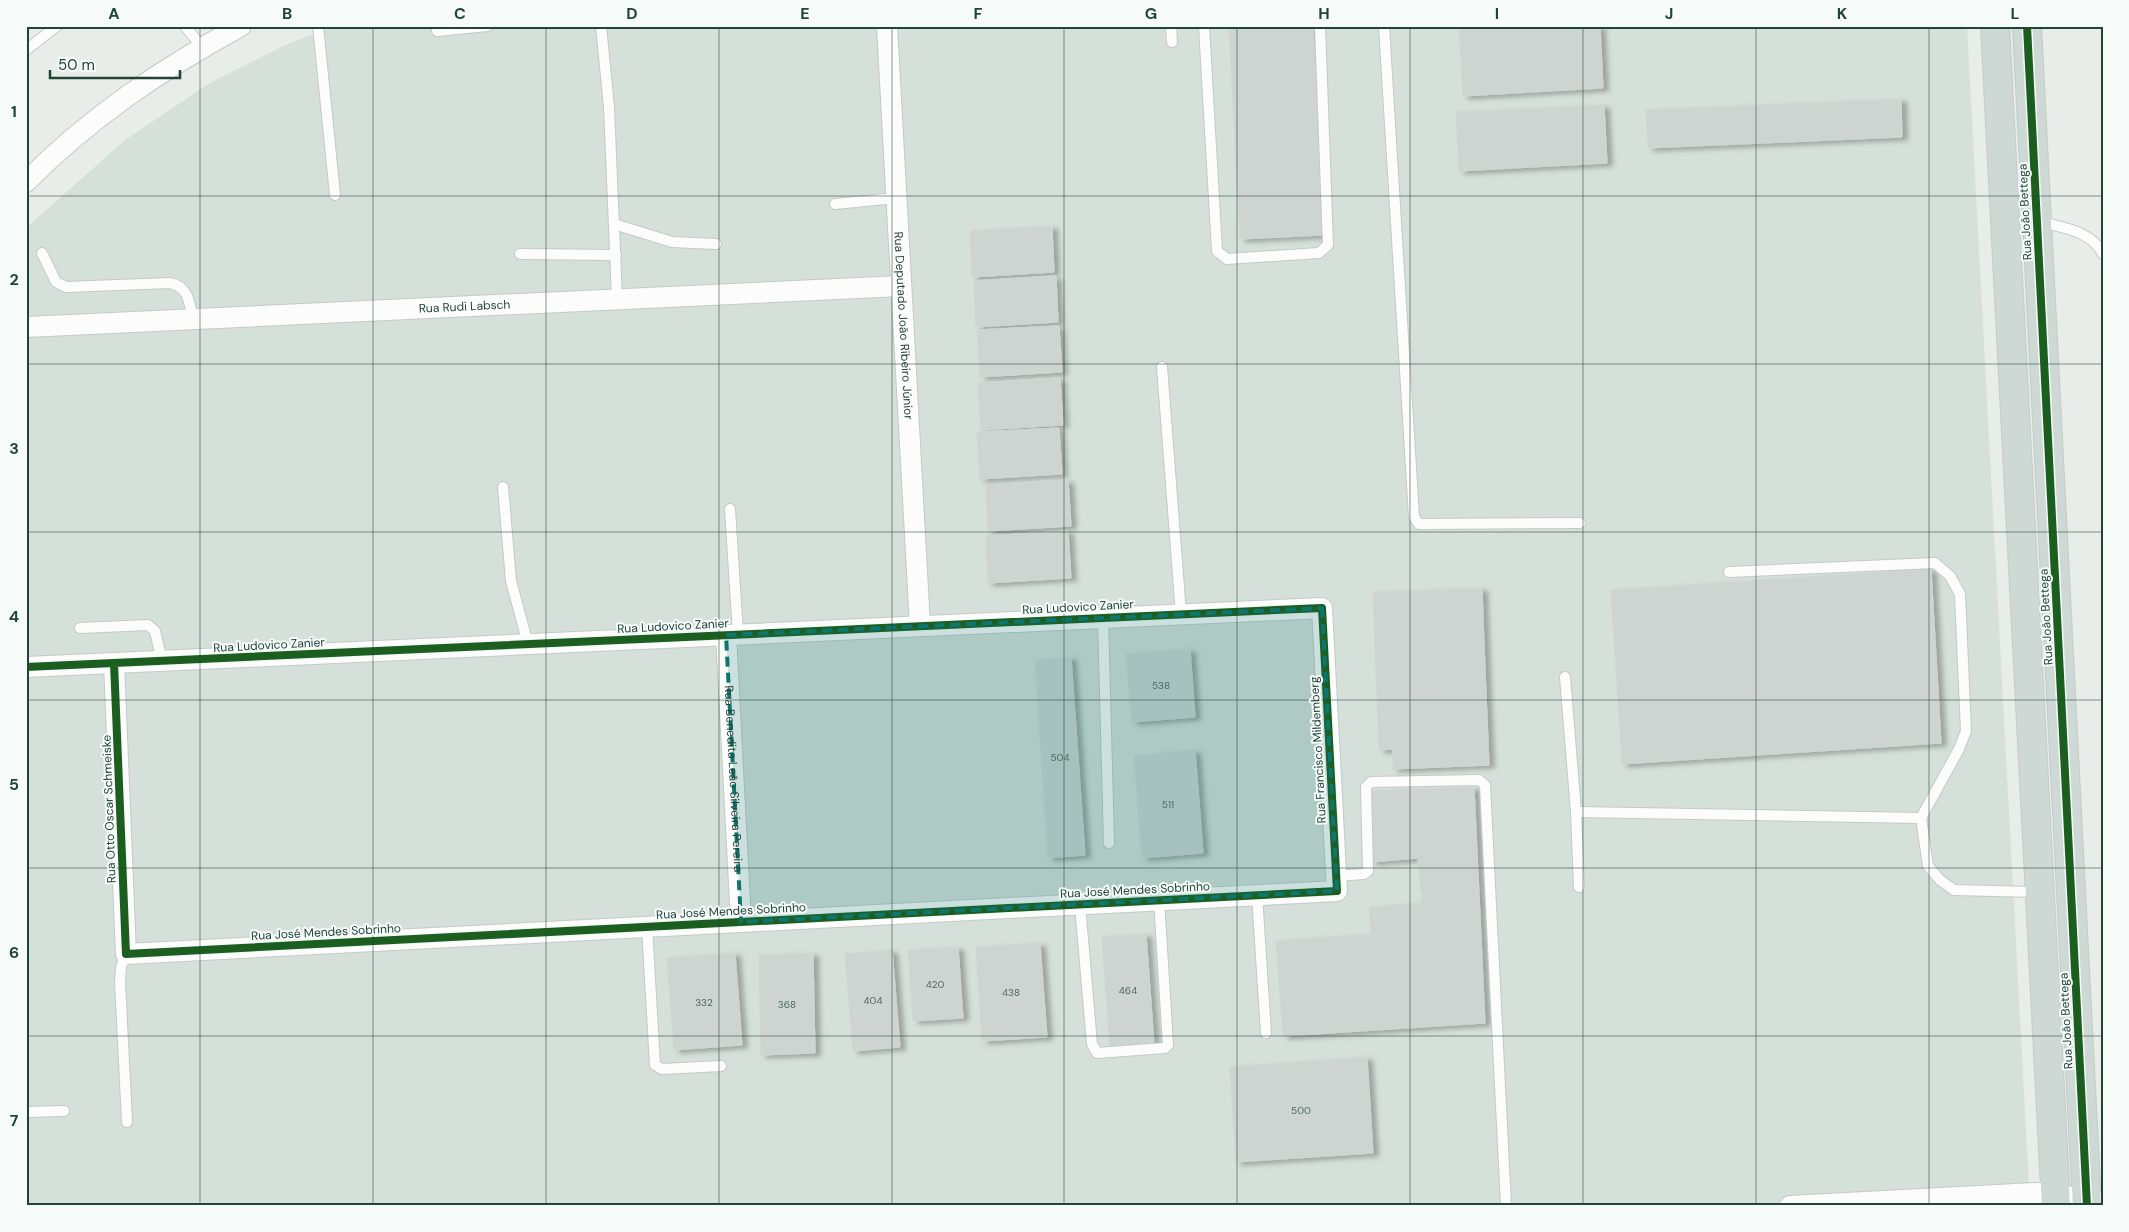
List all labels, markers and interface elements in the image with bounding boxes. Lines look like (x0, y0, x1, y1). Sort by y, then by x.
text: A (108, 3, 120, 24)
text: B (282, 3, 292, 24)
text: C (454, 3, 466, 24)
text: D (626, 3, 638, 24)
text: E (800, 3, 810, 24)
text: F (974, 3, 983, 24)
text: G (1145, 3, 1157, 24)
text: H (1318, 3, 1330, 24)
text: I (1495, 3, 1499, 24)
text: J (1665, 3, 1673, 24)
text: K (1837, 3, 1848, 24)
text: L (2011, 3, 2020, 24)
scale bar (50, 48, 180, 80)
text: 50 m (58, 55, 95, 75)
text: 1 (11, 101, 17, 122)
street label: Rua João Bettega (2014, 163, 2036, 261)
street label: Rua Deputado João Ribeiro Júnior (890, 231, 917, 421)
text: 2 (9, 269, 19, 290)
street label: Rua Rudi Labsch (418, 296, 511, 317)
text: 3 (9, 438, 19, 459)
street label: Rua João Bettega (2035, 568, 2057, 666)
street label: Rua Ludovico Zanier (1022, 596, 1135, 618)
text: 4 (9, 606, 19, 627)
street label: Rua Ludovico Zanier (617, 615, 730, 637)
street label: Rua Ludovico Zanier (213, 634, 326, 656)
street label: Rua Francisco Mildemberg (1306, 676, 1330, 824)
house number: 538 (1152, 679, 1170, 692)
street label: Rua Benedita Leão Silveira Pereira (721, 685, 746, 873)
street label: Rua Otto Oscar Schmeiske (98, 734, 120, 883)
house number: 504 (1050, 751, 1070, 764)
text: 5 (9, 774, 19, 795)
house number: 511 (1162, 798, 1174, 811)
street label: Rua José Mendes Sobrinho (1060, 878, 1210, 902)
street label: Rua José Mendes Sobrinho (656, 899, 806, 923)
street label: Rua José Mendes Sobrinho (251, 920, 401, 944)
text: 6 (9, 942, 19, 963)
street label: Rua João Bettega (2055, 972, 2077, 1070)
house number: 420 (926, 978, 944, 991)
house number: 464 (1119, 984, 1137, 997)
house number: 438 (1002, 986, 1020, 999)
house number: 404 (864, 994, 882, 1007)
house number: 332 (695, 996, 713, 1009)
house number: 368 (778, 998, 796, 1011)
house number: 500 (1291, 1104, 1311, 1117)
text: 7 (10, 1110, 19, 1131)

